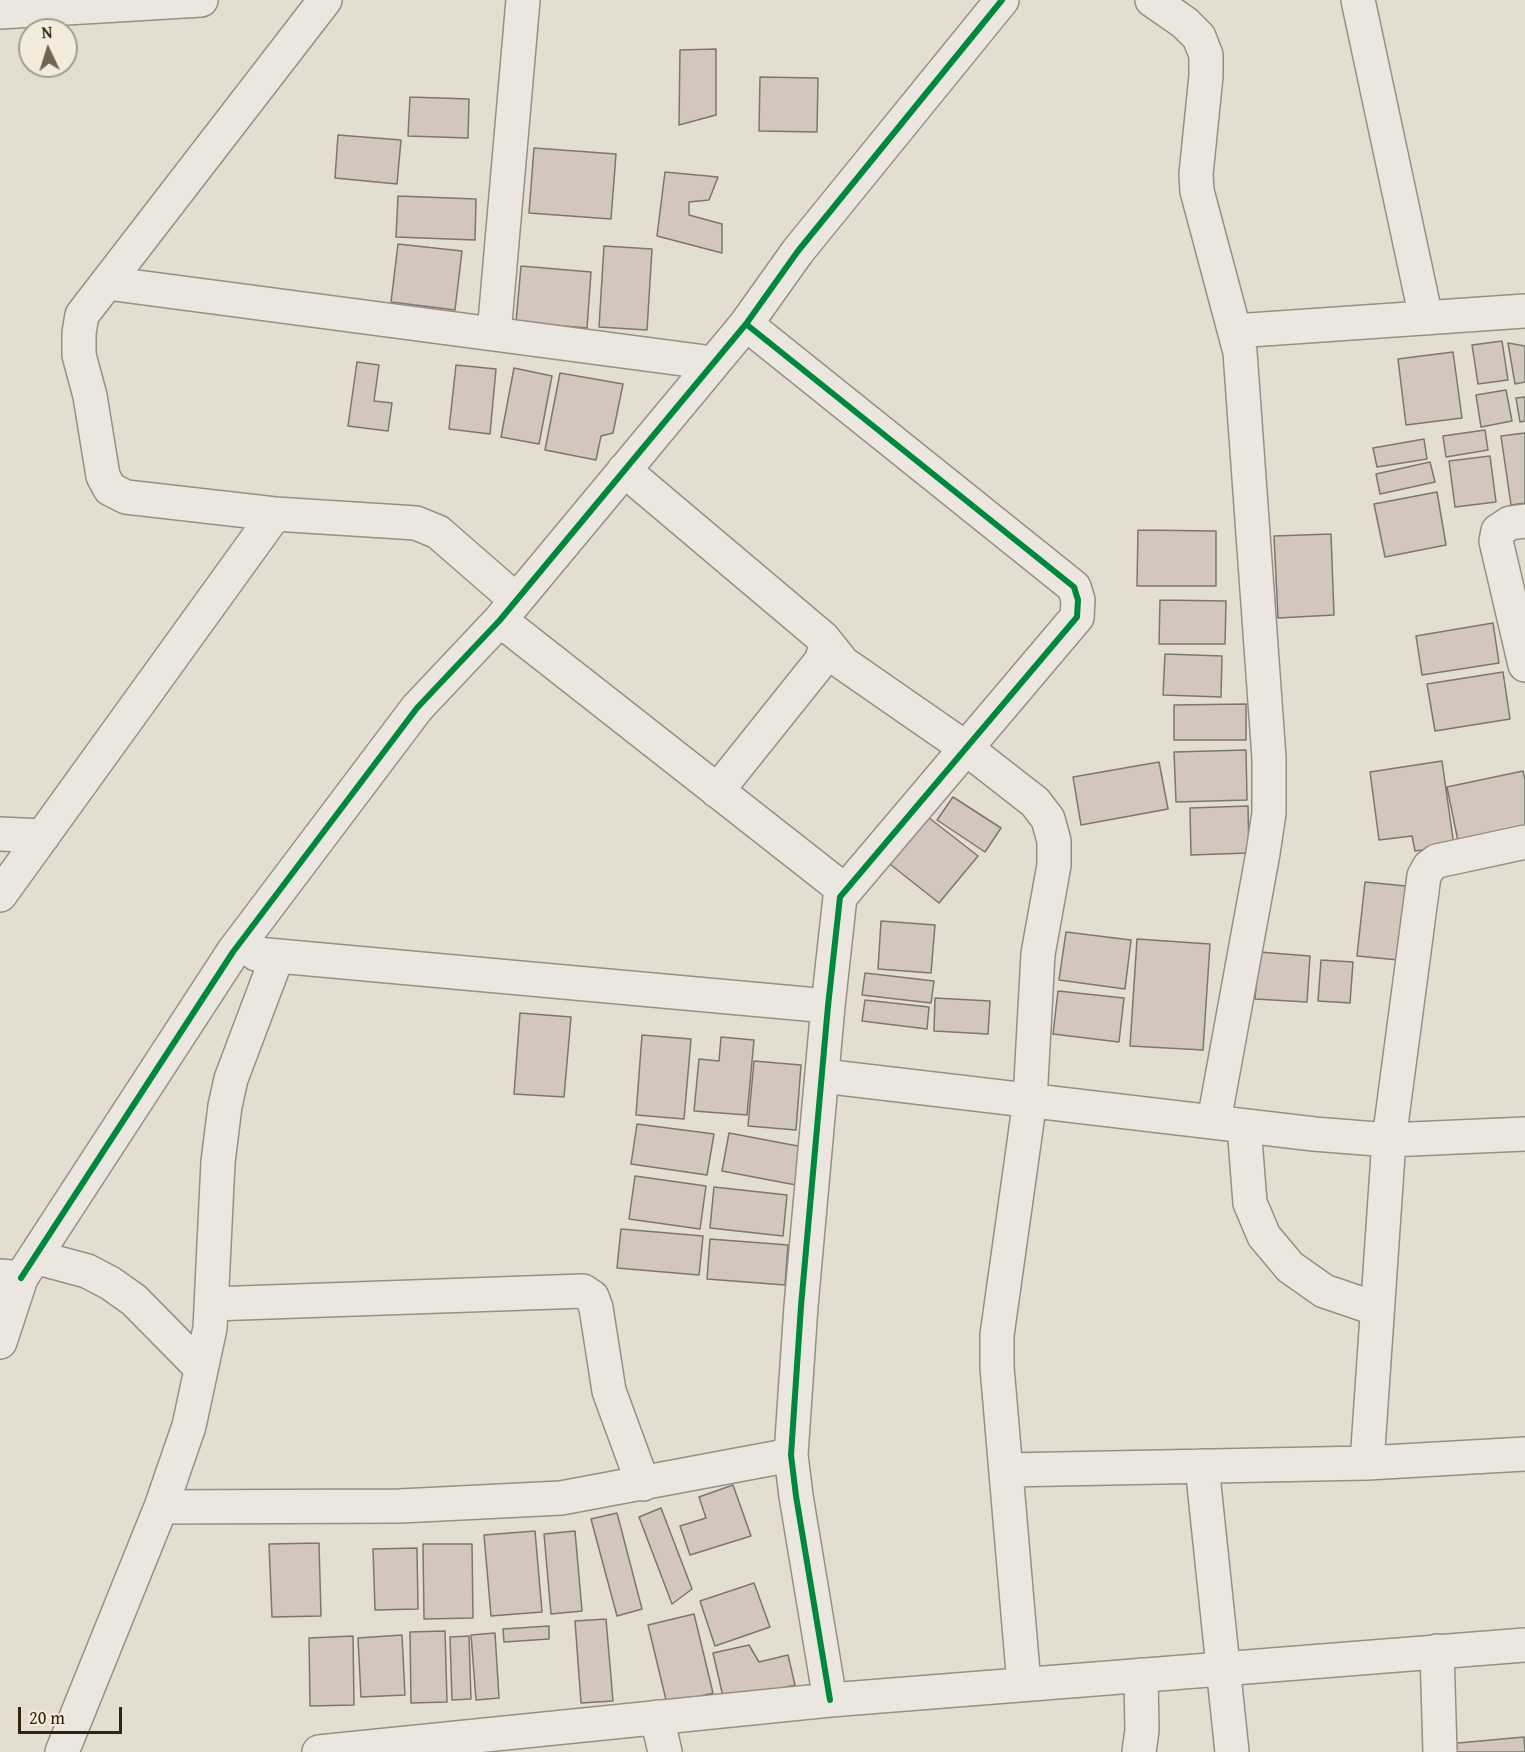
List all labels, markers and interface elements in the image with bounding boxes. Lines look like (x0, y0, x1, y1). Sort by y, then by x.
north arrow (18, 18, 78, 78)
text: N (41, 20, 53, 44)
scale bar (21, 1695, 124, 1733)
text: 20 m (29, 1704, 65, 1731)

